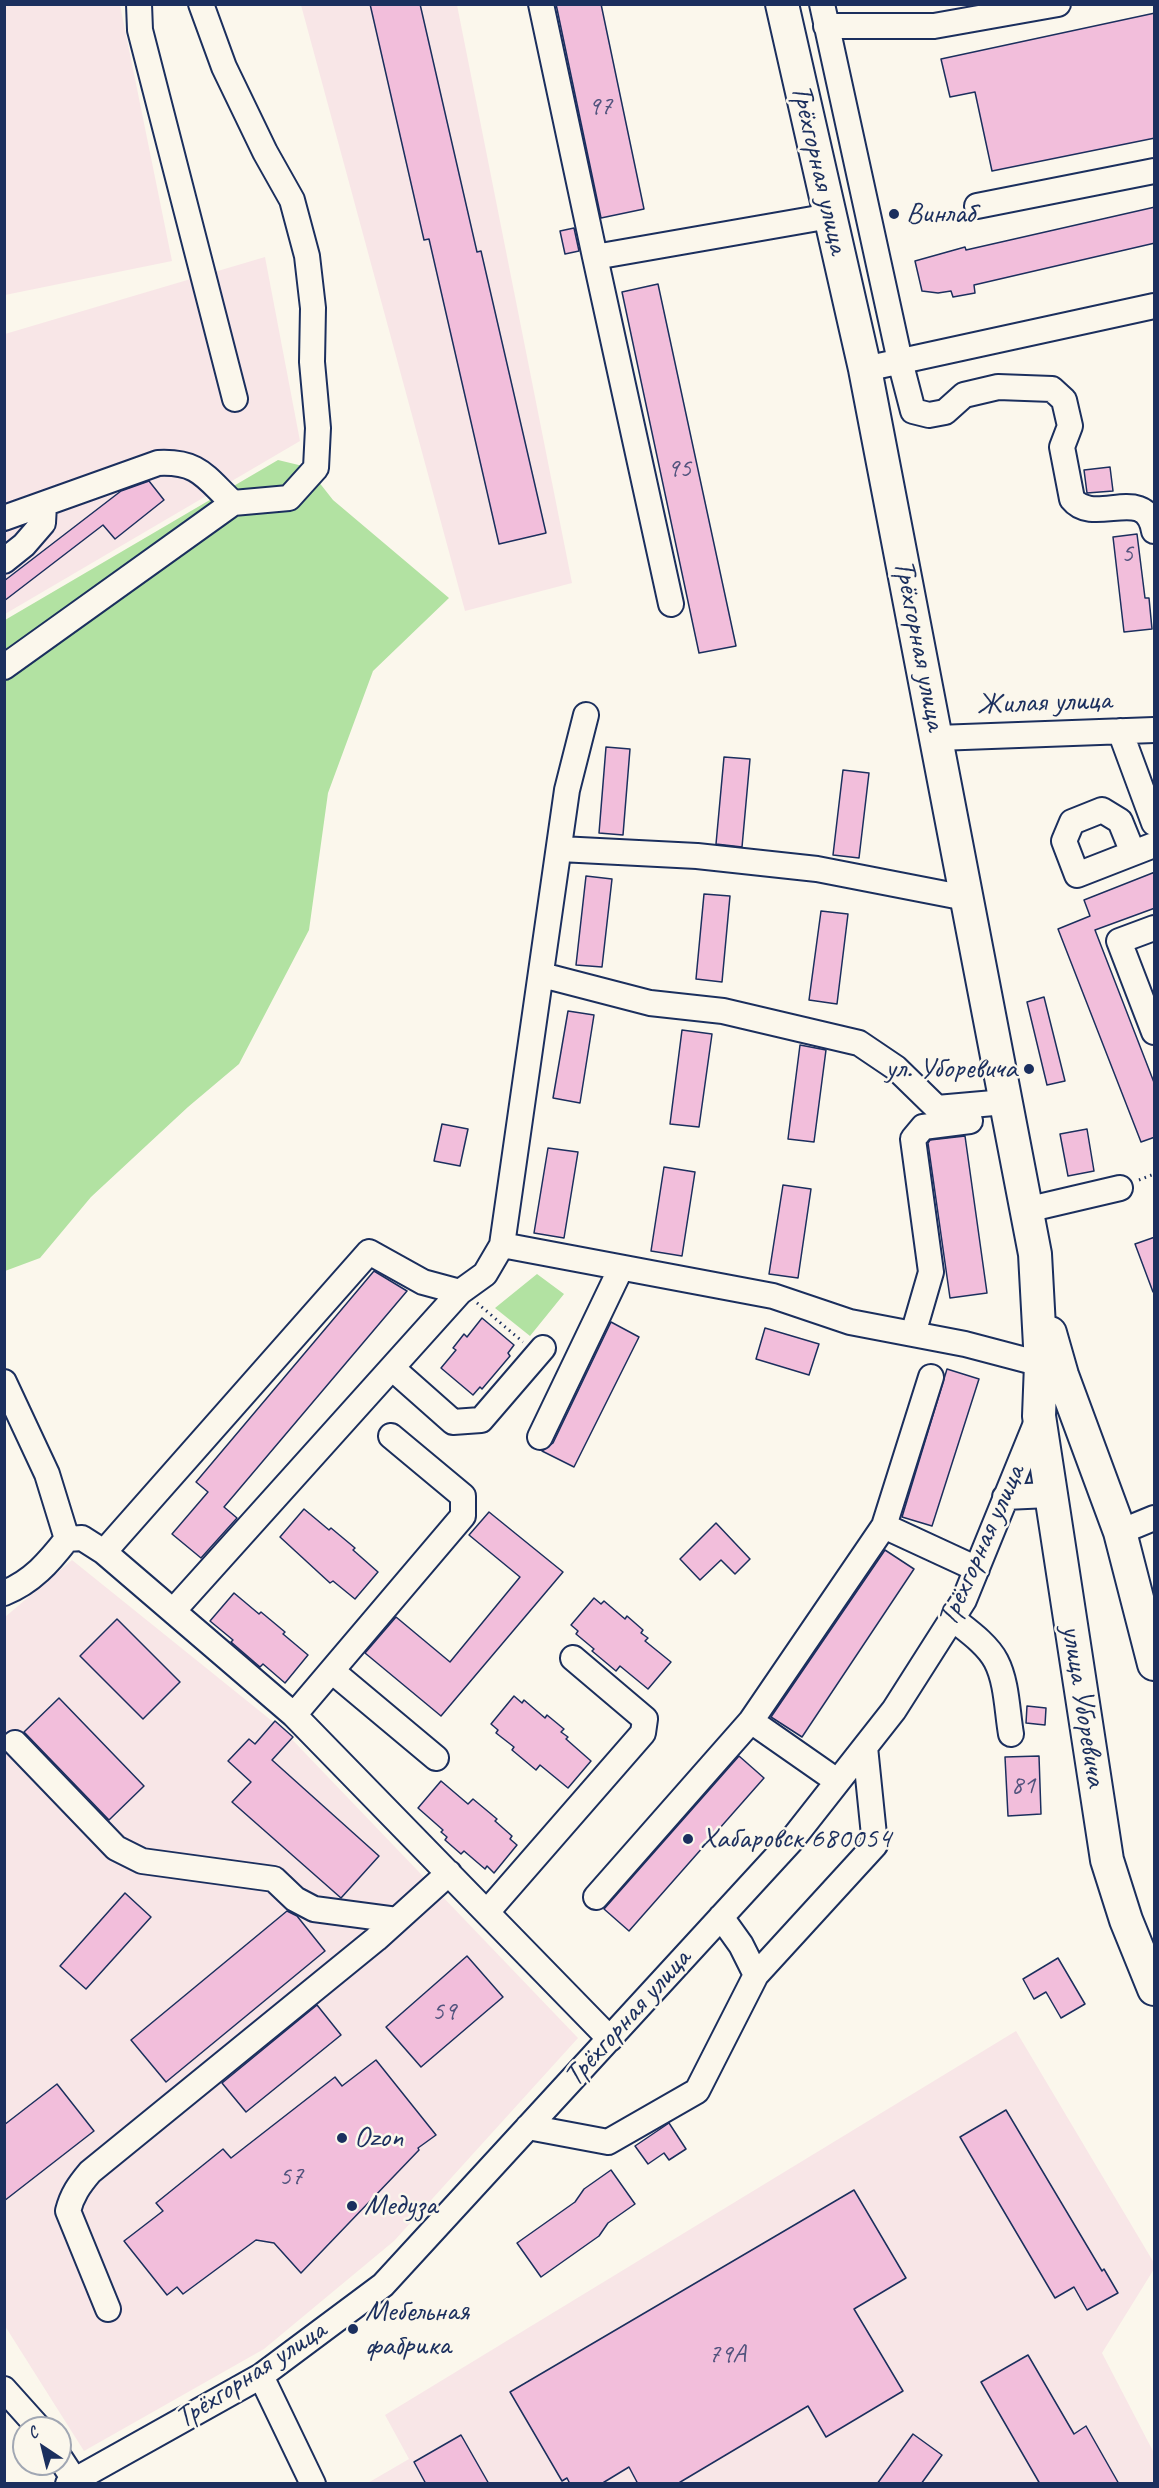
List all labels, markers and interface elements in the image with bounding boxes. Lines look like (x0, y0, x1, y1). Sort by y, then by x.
street label: Трёхгорная улица (782, 81, 856, 257)
house number: 97 (588, 91, 612, 123)
place label: Винлаб (906, 196, 974, 232)
marker: Винлаб (887, 207, 901, 221)
house number: 95 (667, 453, 691, 485)
house number: 5 (1121, 538, 1133, 570)
street label: Трёхгорная улица (885, 557, 953, 733)
street label: Жилая улица (976, 683, 1112, 723)
place label: ул. Уборевича (885, 1051, 1017, 1087)
marker: ул. Уборевича (1022, 1062, 1036, 1076)
street label: Трёхгорная улица (930, 1460, 1034, 1632)
street label: улица Уборевича (1052, 1623, 1114, 1789)
house number: 81 (1011, 1770, 1035, 1802)
place label: Хабаровск 680054 (700, 1821, 891, 1857)
marker: Хабаровск 680054 (681, 1832, 695, 1846)
street label: Трёхгорная улица (557, 1942, 699, 2094)
house number: 59 (432, 1996, 456, 2028)
place label: Ozon (354, 2120, 403, 2156)
marker: Ozon (335, 2131, 349, 2145)
house number: 57 (279, 2161, 303, 2193)
place label: Медуза (364, 2188, 437, 2224)
marker: Медуза (345, 2199, 359, 2213)
place label: Мебельная фабрика (365, 2294, 469, 2364)
street label: Трёхгорная улица (169, 2313, 333, 2437)
marker: Мебельная фабрика (346, 2322, 360, 2336)
house number: 79А (708, 2339, 746, 2371)
north arrow (12, 2416, 72, 2476)
text: С (24, 2422, 42, 2443)

